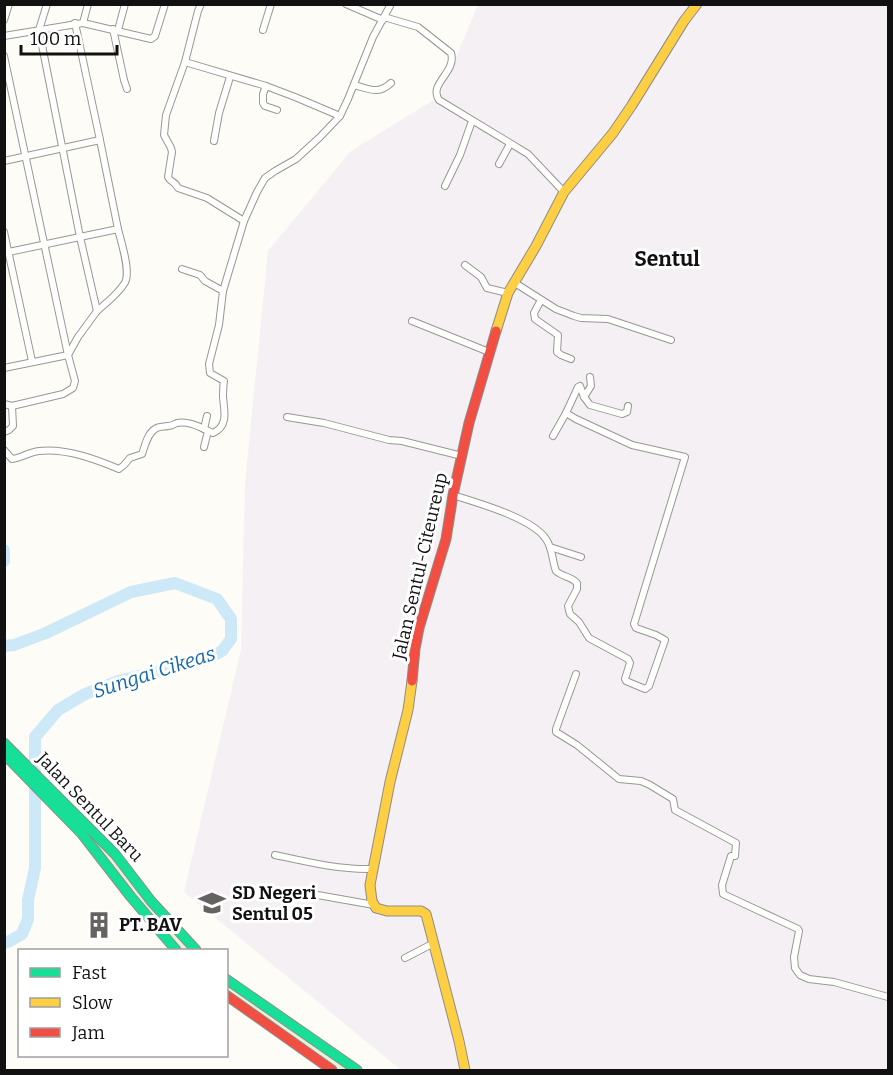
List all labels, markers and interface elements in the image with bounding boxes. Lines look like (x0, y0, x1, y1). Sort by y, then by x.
scale bar (21, 18, 117, 56)
text: 100 m (30, 28, 81, 50)
district label: Sentul (634, 246, 700, 272)
street label: Jalan Sentul-Citeureup (388, 470, 452, 663)
water label: Sungai Cikeas (90, 641, 218, 703)
street label: Jalan Sentul Baru (32, 747, 148, 866)
place label: SD Negeri Sentul 05 (232, 882, 317, 925)
school or university icon: SD Negeri Sentul 05 (197, 888, 227, 918)
building icon: PT. BAV (84, 910, 114, 940)
place label: PT. BAV (119, 914, 182, 936)
legend (18, 949, 228, 1057)
text: Fast (72, 962, 107, 984)
text: Slow (72, 992, 113, 1014)
text: Jam (71, 1022, 105, 1044)

